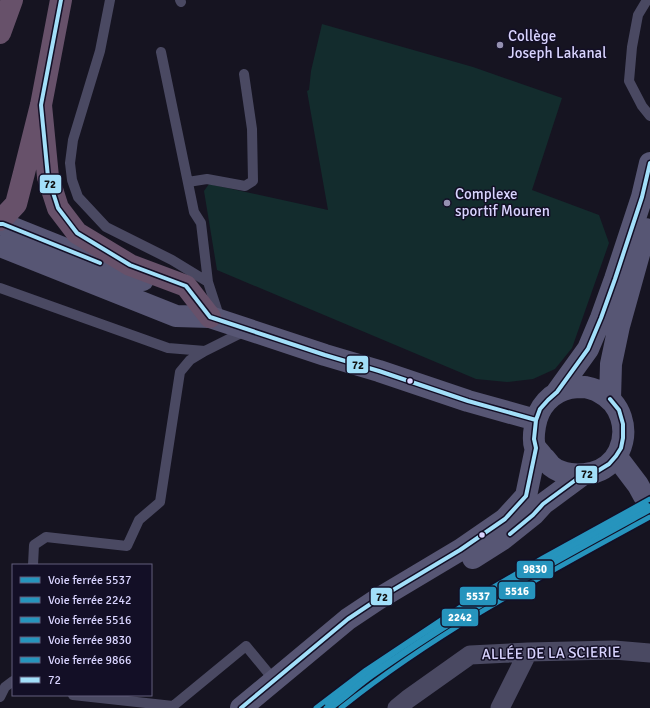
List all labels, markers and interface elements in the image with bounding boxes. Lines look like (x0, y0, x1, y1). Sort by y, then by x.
place label: Collège Joseph Lakanal (508, 27, 607, 62)
marker: Collège Joseph Lakanal (495, 40, 505, 50)
line badge: 72 (39, 174, 62, 194)
text: 72 (44, 178, 56, 191)
place label: Complexe sportif Mouren (455, 185, 550, 220)
marker: Complexe sportif Mouren (442, 198, 452, 208)
line badge: 72 (346, 355, 369, 374)
text: 72 (352, 359, 364, 372)
unlabelled marker (405, 376, 415, 386)
line badge: 72 (575, 465, 598, 484)
text: 72 (581, 468, 593, 481)
unlabelled marker (477, 530, 487, 540)
line badge: 9830 (516, 560, 554, 579)
text: 9830 (523, 563, 547, 576)
legend (12, 564, 152, 696)
text: Voie ferrée 5537 (48, 573, 132, 588)
line badge: 5516 (498, 581, 536, 600)
text: 5516 (505, 585, 529, 598)
line badge: 5537 (459, 586, 497, 606)
line badge: 72 (370, 587, 393, 606)
text: 5537 (466, 590, 490, 603)
text: 72 (376, 591, 388, 604)
text: Voie ferrée 2242 (48, 593, 132, 608)
line badge: 2242 (441, 608, 479, 627)
text: 2242 (448, 611, 472, 624)
text: Voie ferrée 5516 (48, 613, 132, 628)
text: Voie ferrée 9830 (48, 633, 132, 648)
street label: ALLÉE DE LA SCIERIE (482, 642, 620, 663)
text: Voie ferrée 9866 (48, 653, 132, 668)
text: 72 (48, 673, 61, 688)

